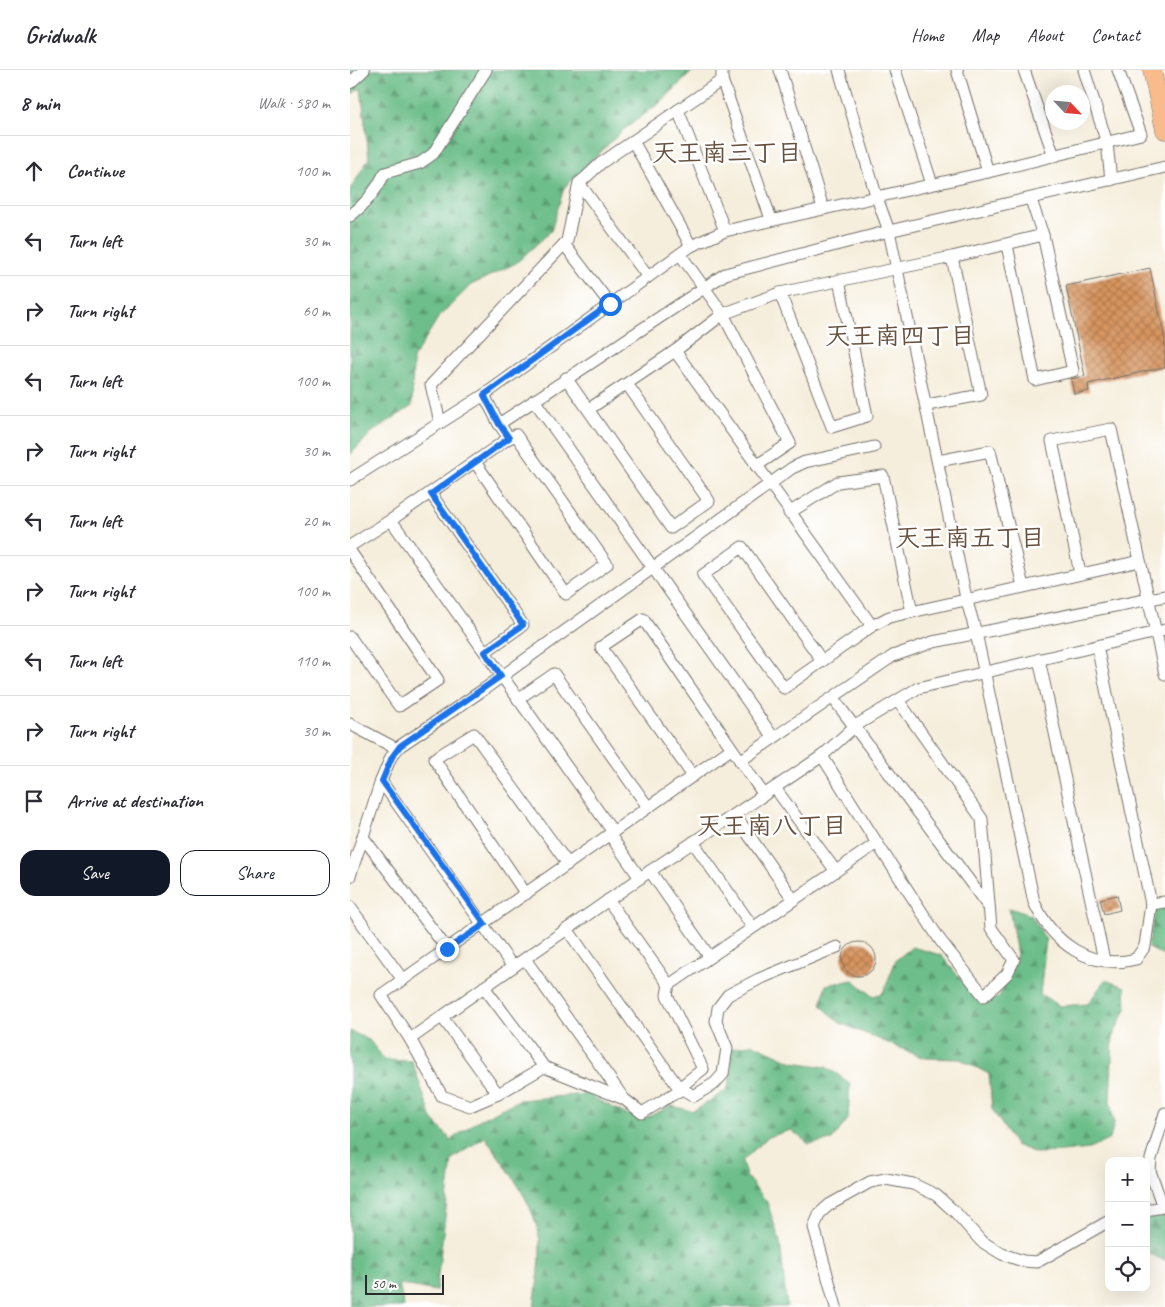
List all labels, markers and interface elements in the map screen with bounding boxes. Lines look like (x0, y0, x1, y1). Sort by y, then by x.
text: Gridwalk (25, 20, 95, 50)
text: Home (911, 24, 944, 46)
text: Map (972, 24, 999, 46)
text: About (1027, 24, 1063, 46)
text: Contact (1091, 24, 1140, 46)
north arrow (1045, 85, 1090, 130)
text: 8 min (20, 90, 60, 116)
text: Walk · 580 m (258, 93, 330, 113)
district label: 天王南三丁目 (652, 137, 802, 169)
icon: ahead (20, 157, 48, 185)
text: Continue (67, 159, 124, 183)
text: 100 m (296, 161, 330, 181)
icon: left (20, 227, 48, 255)
text: Turn left (67, 229, 122, 253)
text: 30 m (303, 231, 330, 251)
route start (599, 293, 622, 316)
icon: right (20, 297, 48, 325)
text: Turn right (67, 299, 134, 323)
text: 60 m (303, 301, 330, 321)
district label: 天王南四丁目 (825, 320, 975, 352)
icon: left (20, 367, 48, 395)
text: Turn left (67, 369, 122, 393)
text: 100 m (296, 371, 330, 391)
icon: right (20, 437, 48, 465)
text: Turn right (67, 439, 134, 463)
text: 30 m (303, 441, 330, 461)
icon: left (20, 507, 48, 535)
text: Turn left (67, 509, 122, 533)
text: 20 m (303, 511, 330, 531)
district label: 天王南五丁目 (895, 522, 1045, 554)
icon: right (20, 577, 48, 605)
text: Turn right (67, 579, 134, 603)
text: 100 m (296, 581, 330, 601)
icon: left (20, 647, 48, 675)
text: Turn left (67, 649, 122, 673)
text: 110 m (296, 651, 330, 671)
icon: right (20, 717, 48, 745)
text: Turn right (67, 719, 134, 743)
text: 30 m (303, 721, 330, 741)
icon: arrive (20, 787, 48, 815)
text: Arrive at destination (67, 789, 203, 813)
district label: 天王南八丁目 (697, 810, 847, 842)
button: Save (20, 850, 170, 896)
button: Share (180, 850, 330, 896)
route end (436, 938, 459, 961)
map controls (1105, 1157, 1150, 1292)
button: + (1105, 1157, 1150, 1202)
button: − (1105, 1202, 1150, 1247)
button: locate (1105, 1247, 1150, 1292)
scale bar (365, 1272, 444, 1295)
text: 50 m (372, 1275, 396, 1292)

